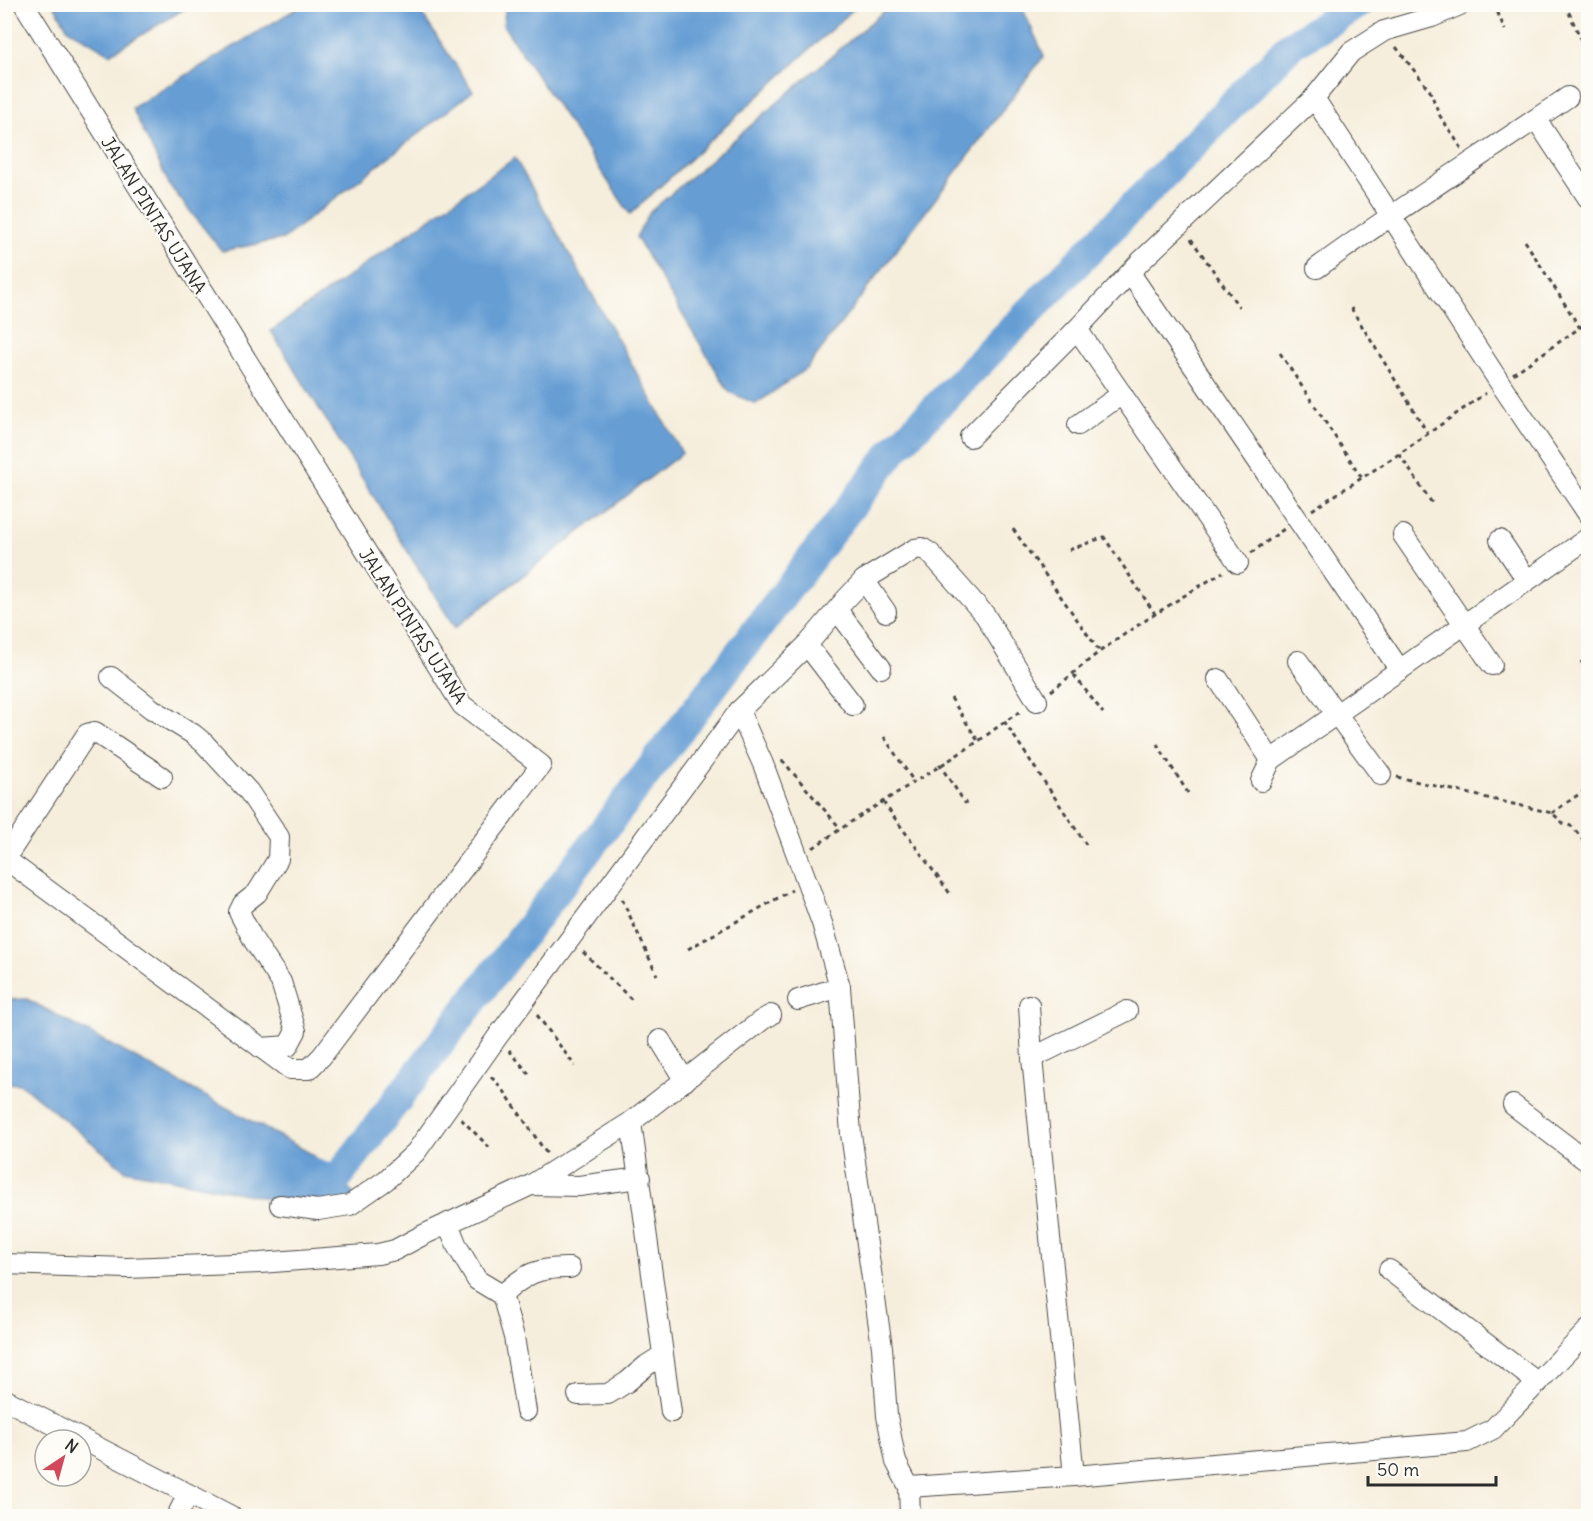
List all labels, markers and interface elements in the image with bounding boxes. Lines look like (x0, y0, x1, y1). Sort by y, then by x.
street label: JALAN PINTAS UJANA (96, 132, 212, 298)
street label: JALAN PINTAS UJANA (354, 544, 472, 708)
north arrow (33, 1428, 93, 1488)
text: N (61, 1435, 82, 1457)
scale bar (1368, 1449, 1496, 1487)
text: 50 m (1377, 1458, 1419, 1481)

